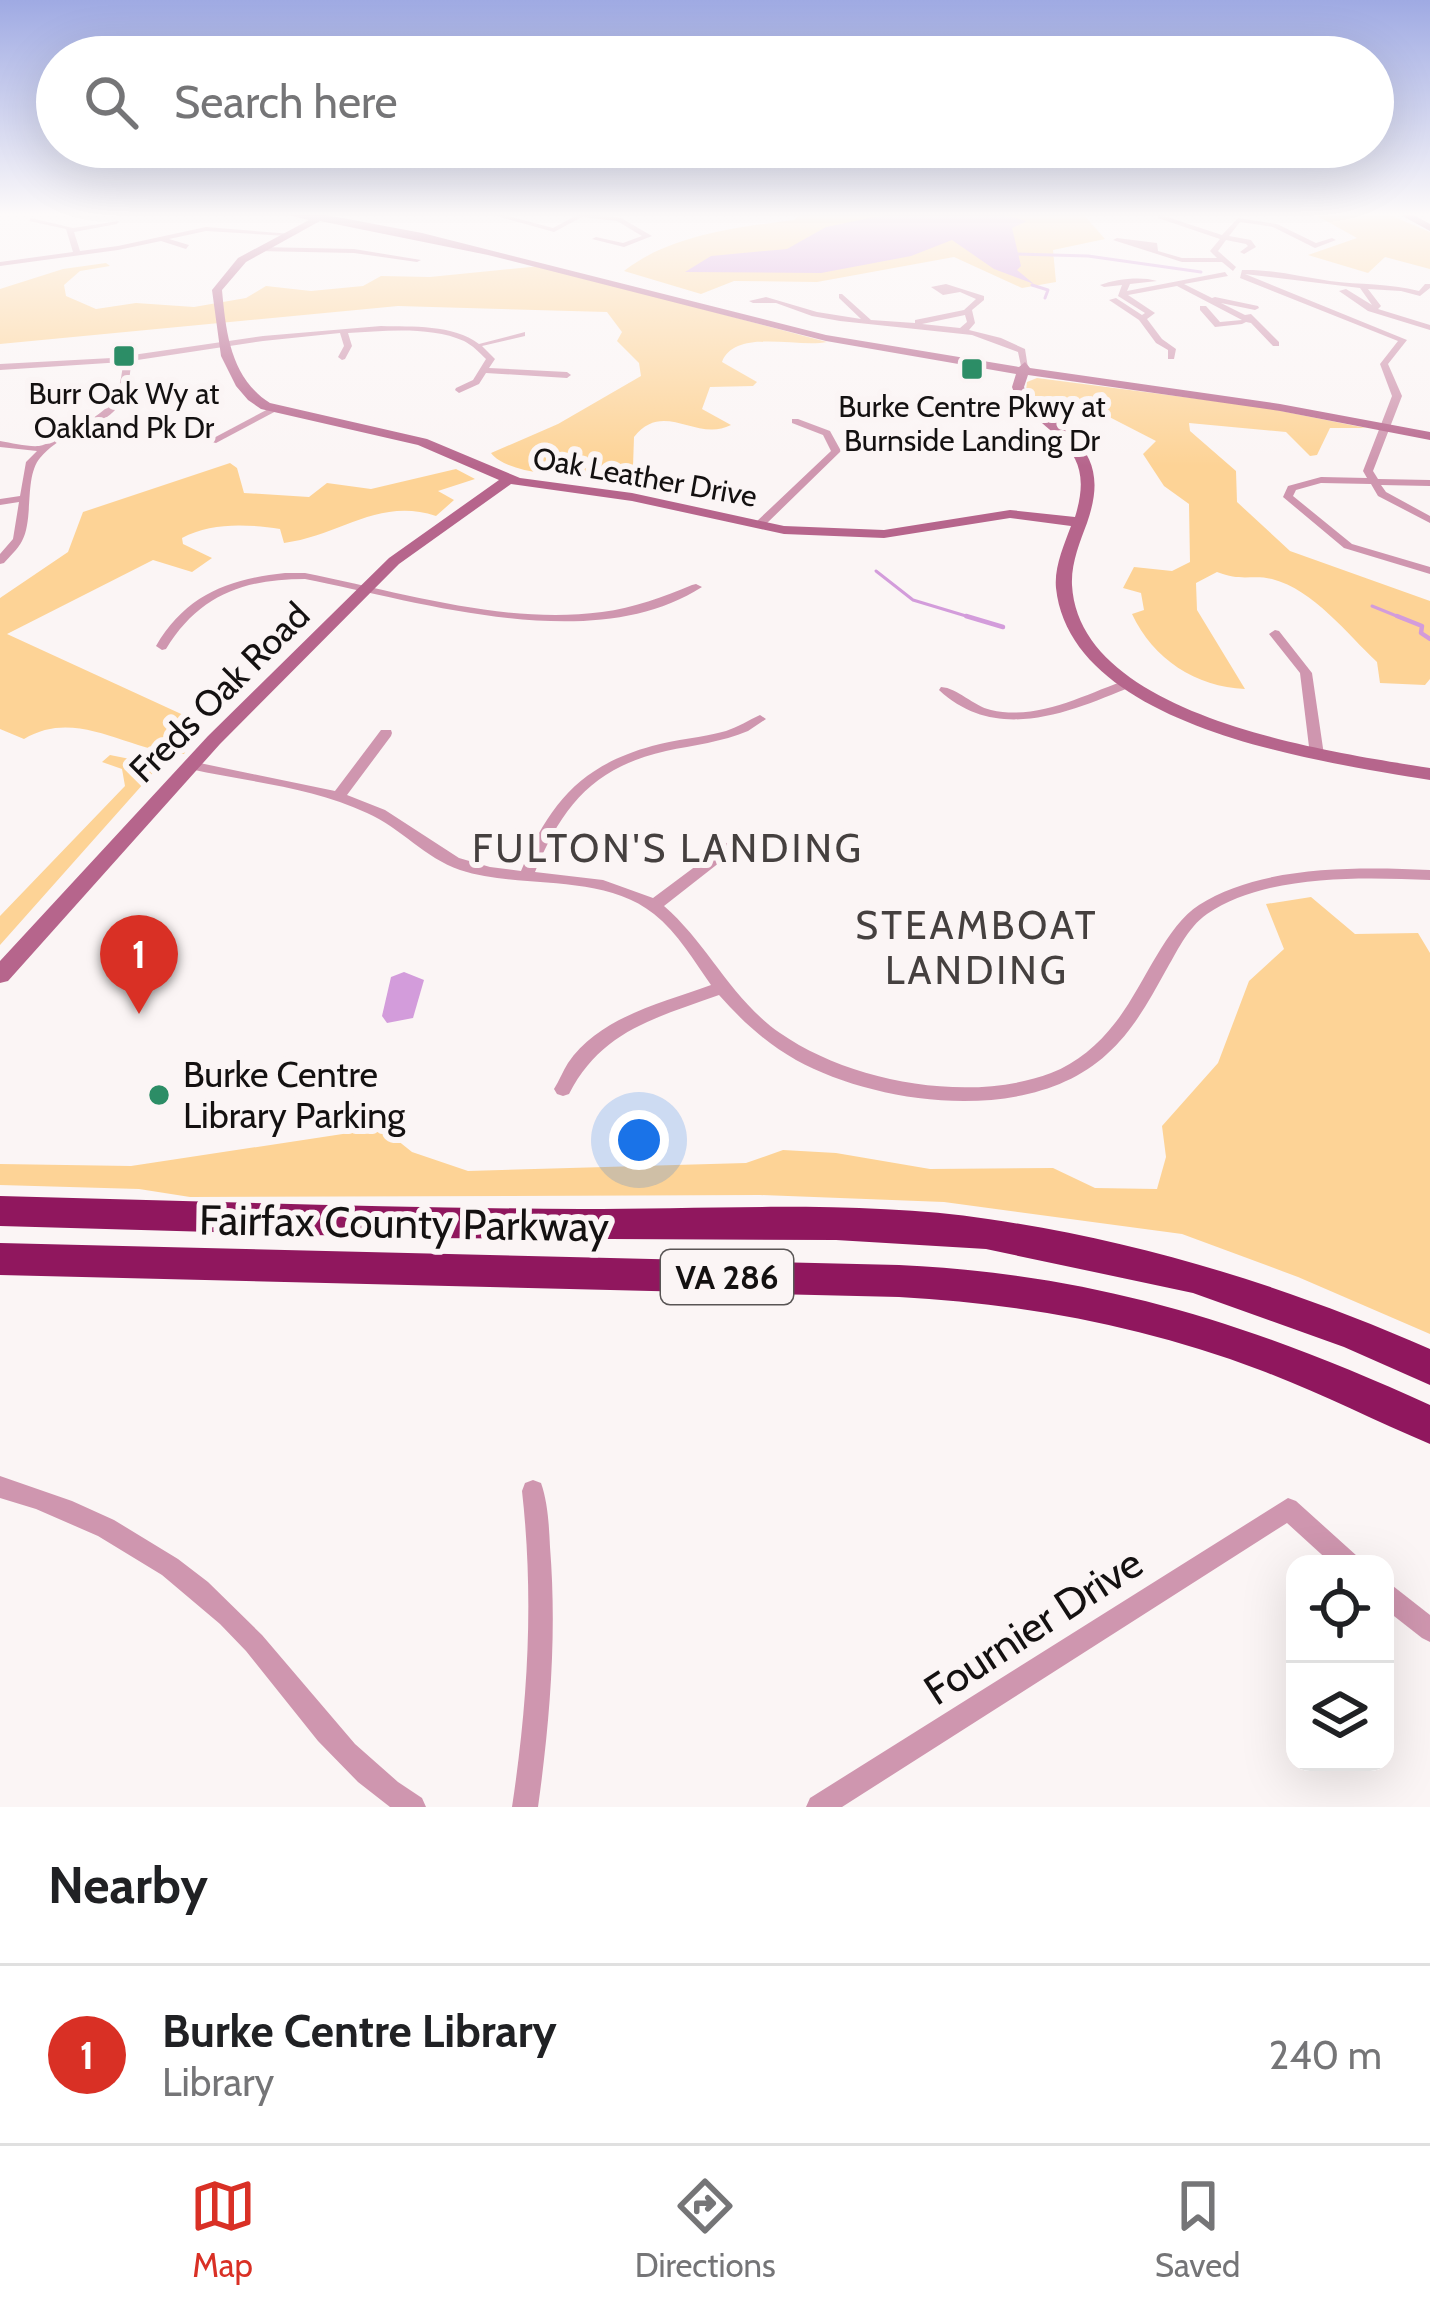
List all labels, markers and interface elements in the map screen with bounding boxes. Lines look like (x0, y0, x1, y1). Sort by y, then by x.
search box (36, 36, 1394, 168)
icon: search (78, 69, 144, 135)
text: Search here (174, 75, 398, 129)
marker: Burr Oak Wy at Oakland Pk Dr (111, 343, 137, 369)
marker: Burke Centre Pkwy at Burnside Landing Dr (959, 356, 985, 382)
place label: Burr Oak Wy at Oakland Pk Dr (29, 375, 219, 446)
place label: Burke Centre Pkwy at Burnside Landing Dr (838, 388, 1106, 459)
street label: Oak Leather Drive (530, 439, 760, 515)
street label: Freds Oak Road (120, 593, 318, 791)
district label: FULTON'S LANDING (472, 824, 864, 872)
district label: STEAMBOAT LANDING (855, 901, 1099, 994)
pin: 1 (100, 915, 178, 1014)
place label: Burke Centre Library Parking (183, 1052, 406, 1137)
marker: Burke Centre Library Parking (146, 1082, 172, 1108)
your location (609, 1110, 669, 1170)
street label: Fairfax County Parkway (199, 1193, 609, 1253)
road number: VA 286 (661, 1250, 793, 1304)
street label: Fournier Drive (914, 1536, 1152, 1716)
map controls (1286, 1555, 1394, 1771)
button: locate (1286, 1555, 1394, 1663)
button: layers (1286, 1663, 1394, 1771)
text: Nearby (48, 1854, 208, 1916)
text: Burke Centre Library (162, 2004, 557, 2058)
text: 1 (80, 2031, 94, 2079)
text: 240 m (1269, 2031, 1382, 2079)
text: Library (162, 2058, 274, 2106)
tab: Map (190, 2173, 256, 2285)
tab: Directions (635, 2173, 776, 2285)
tab: Saved (1155, 2173, 1240, 2285)

